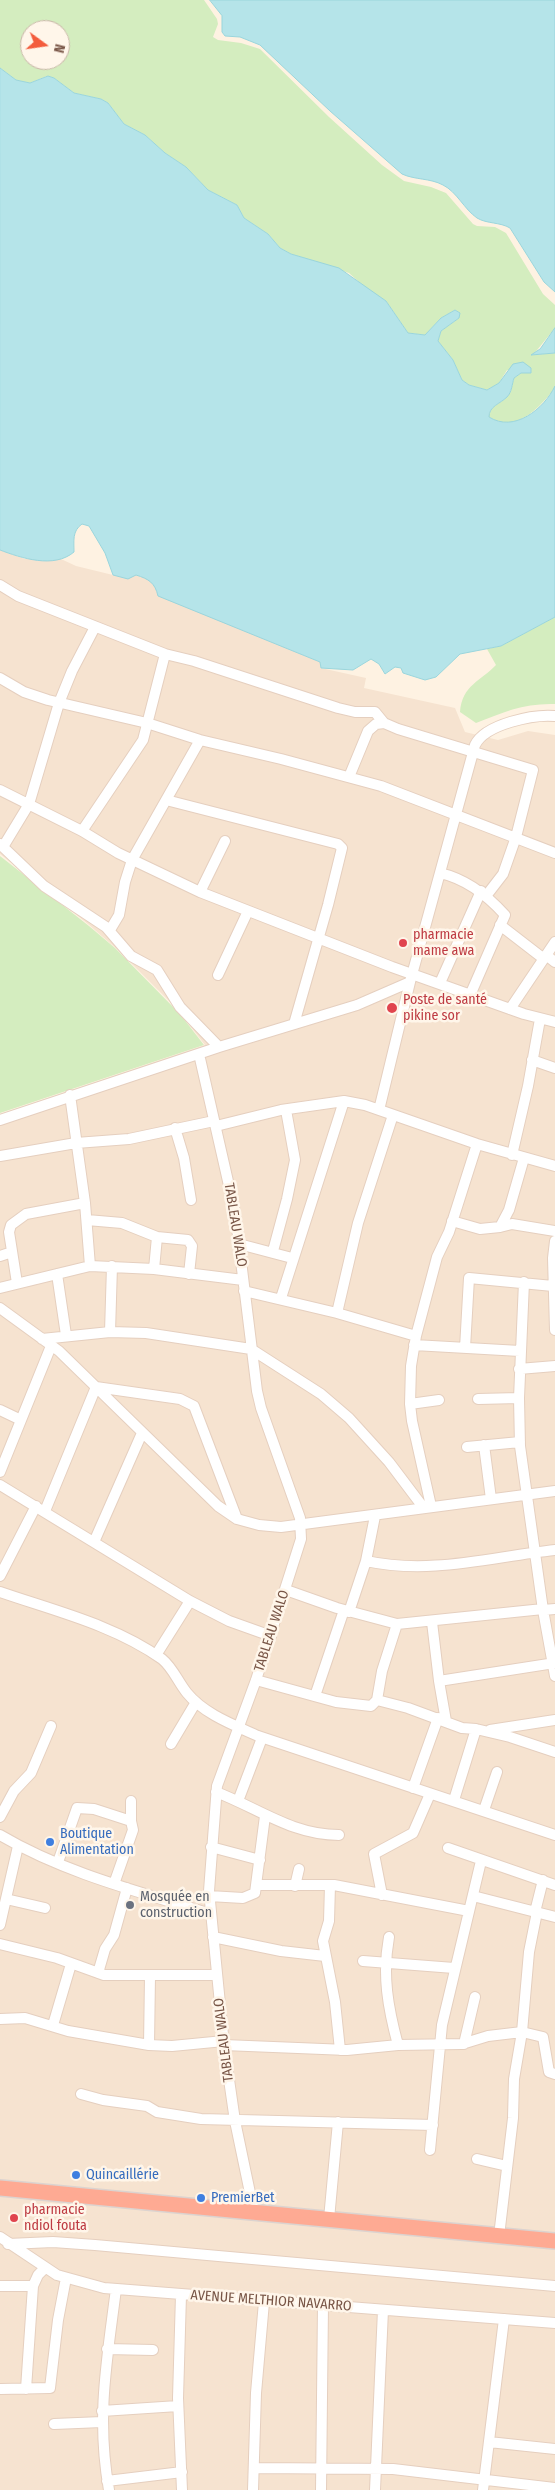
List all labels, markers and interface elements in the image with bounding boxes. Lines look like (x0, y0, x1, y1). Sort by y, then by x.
north arrow (20, 20, 70, 70)
text: N (50, 42, 68, 55)
place label: pharmacie mame awa (413, 927, 474, 960)
marker: pharmacie mame awa (397, 937, 409, 949)
place label: Poste de santé pikine sor (403, 992, 487, 1024)
marker: Poste de santé pikine sor (385, 1001, 399, 1015)
street label: TABLEAU WALO (220, 1182, 250, 1268)
street label: TABLEAU WALO (251, 1588, 293, 1674)
place label: Boutique Alimentation (60, 1826, 134, 1858)
marker: Boutique Alimentation (44, 1836, 56, 1848)
place label: Mosquée en construction (140, 1889, 212, 1921)
marker: Mosquée en construction (124, 1899, 136, 1911)
street label: TABLEAU WALO (211, 1997, 237, 2083)
place label: Quincaillérie (86, 2167, 159, 2183)
marker: Quincaillérie (70, 2169, 82, 2181)
place label: PremierBet (211, 2190, 275, 2206)
marker: PremierBet (195, 2192, 207, 2204)
place label: pharmacie ndiol fouta (24, 2202, 87, 2234)
marker: pharmacie ndiol fouta (8, 2212, 20, 2224)
street label: AVENUE MELTHIOR NAVARRO (190, 2287, 352, 2315)

